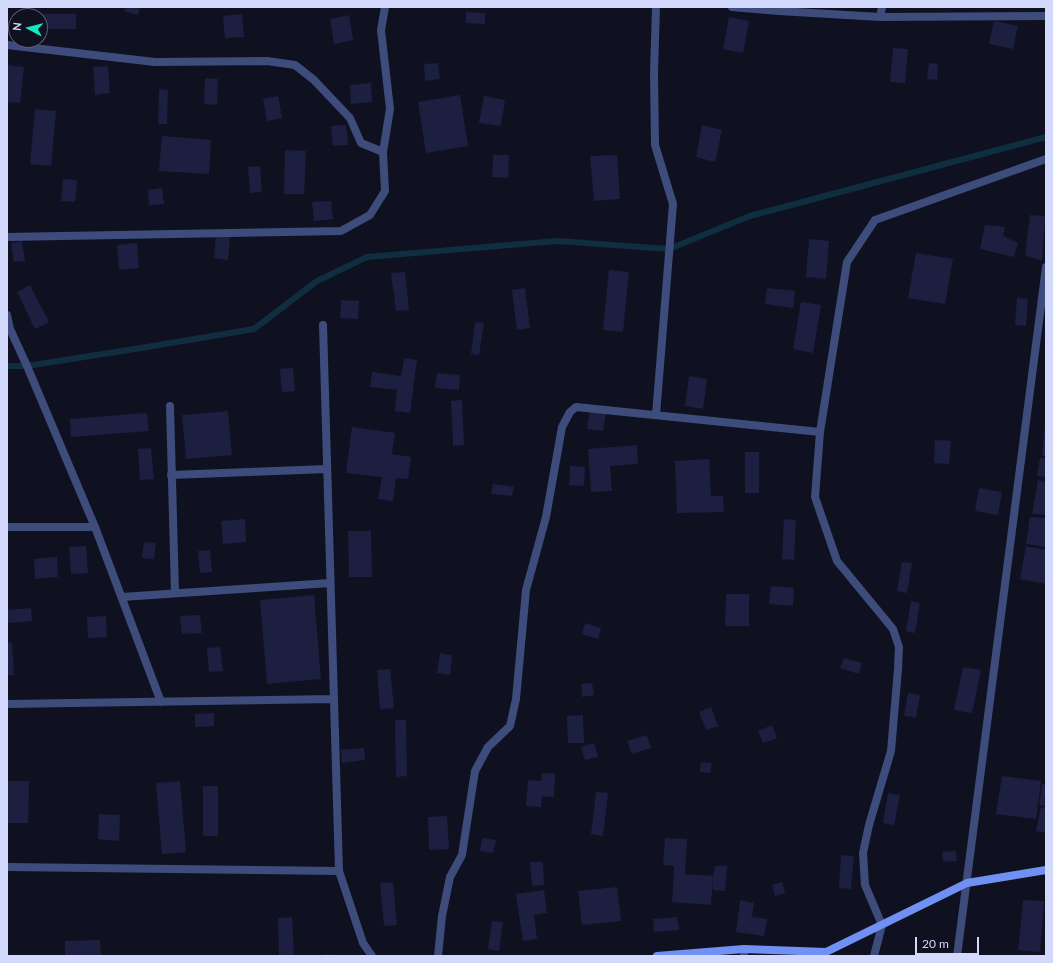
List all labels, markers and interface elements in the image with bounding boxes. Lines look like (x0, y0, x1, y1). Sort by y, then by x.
north arrow (8, 8, 48, 48)
text: N (10, 22, 24, 32)
scale bar (917, 929, 981, 955)
text: 20 m (922, 936, 949, 951)

